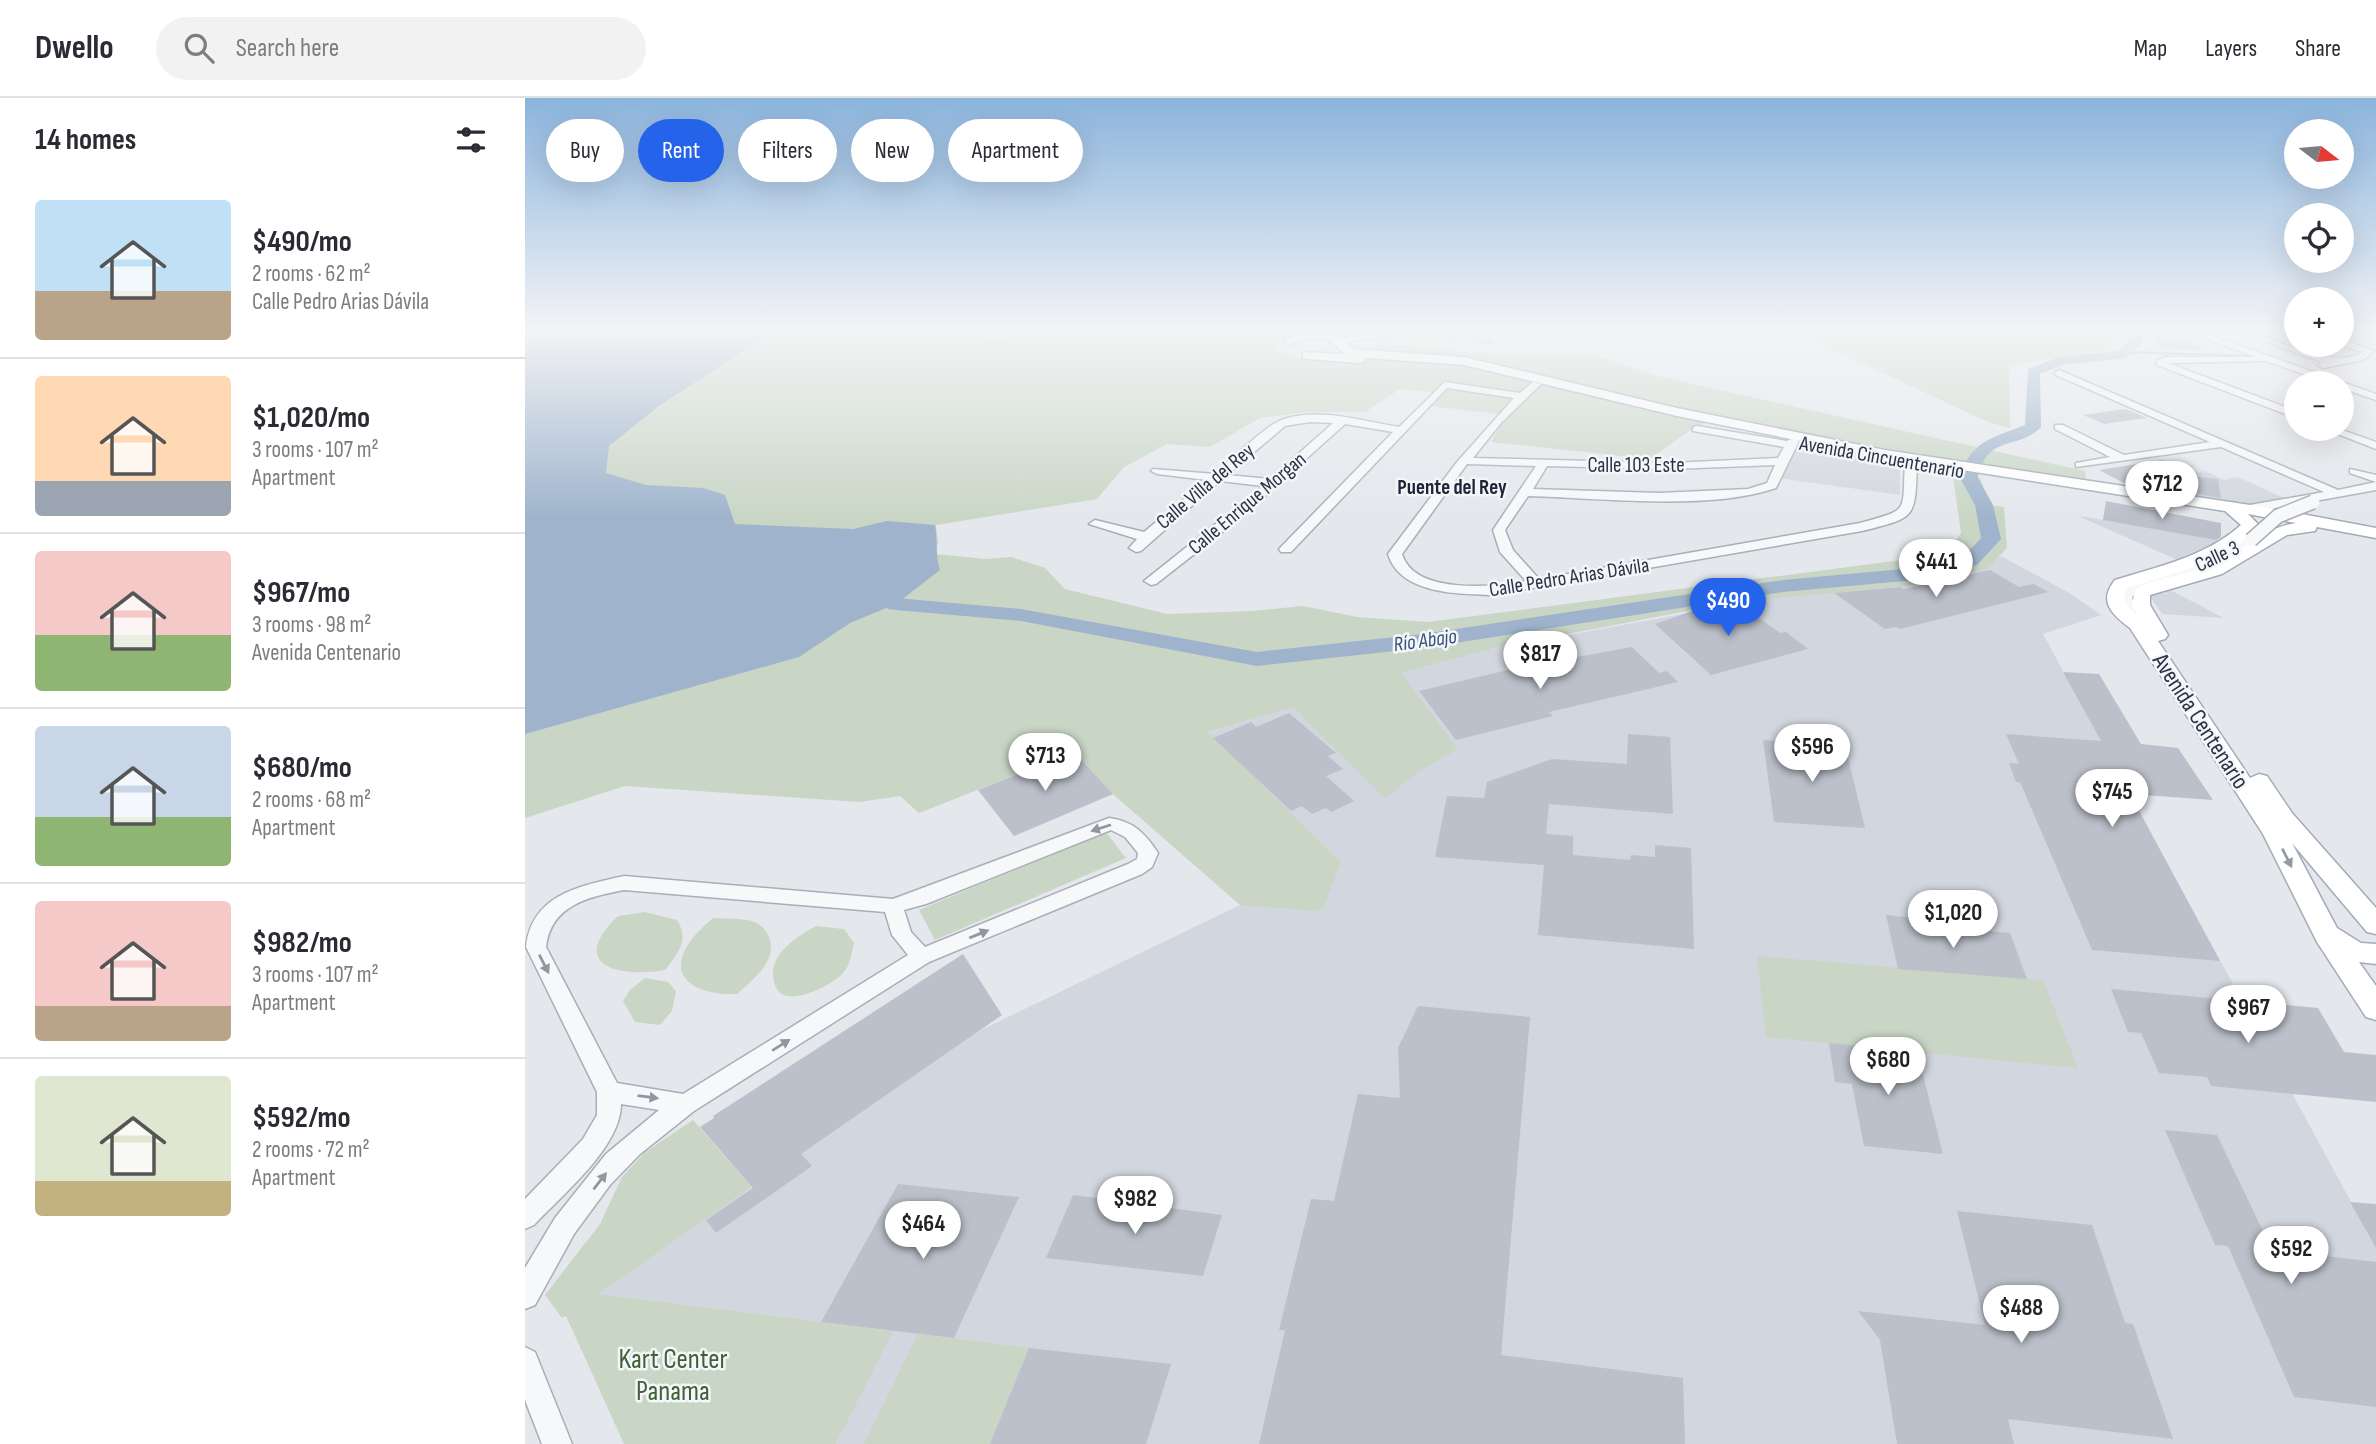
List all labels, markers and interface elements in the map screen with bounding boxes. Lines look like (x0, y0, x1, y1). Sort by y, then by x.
search box (156, 17, 646, 80)
text: Dwello (35, 28, 114, 68)
icon: search (180, 29, 218, 67)
text: Search here (236, 33, 339, 64)
text: Map (2134, 34, 2167, 63)
text: Layers (2205, 34, 2257, 63)
text: Share (2295, 34, 2341, 63)
chip: Buy (546, 119, 624, 182)
chip: Rent (638, 119, 724, 182)
chip: Filters (738, 119, 837, 182)
chip: New (851, 119, 934, 182)
chip: Apartment (948, 119, 1083, 182)
north arrow (2284, 119, 2354, 189)
map controls (2284, 119, 2354, 441)
icon: filters (452, 121, 490, 159)
text: 14 homes (35, 122, 136, 158)
button: locate (2284, 203, 2354, 273)
text: $490/mo (252, 224, 352, 260)
icon: home (91, 228, 175, 312)
text: 2 rooms · 62 m² (252, 260, 371, 288)
button: + (2284, 287, 2354, 357)
text: Calle Pedro Arias Dávila (252, 288, 429, 316)
button: − (2284, 371, 2354, 441)
text: $1,020/mo (252, 400, 370, 436)
icon: home (91, 404, 175, 488)
street label: Avenida Cincuentenario (1797, 431, 1966, 484)
text: 3 rooms · 107 m² (252, 436, 379, 464)
street label: Calle Villa del Rey (1151, 438, 1259, 535)
street label: Calle Enrique Morgan (1183, 447, 1311, 560)
street label: Calle 103 Este (1587, 453, 1685, 478)
pin: $712 (2121, 462, 2203, 521)
text: Apartment (252, 464, 336, 492)
text: $712 (2141, 470, 2183, 498)
district label: Puente del Rey (1397, 475, 1507, 500)
street label: Calle 3 (2191, 535, 2243, 578)
pin: $441 (1895, 540, 1977, 599)
text: $441 (1915, 548, 1957, 576)
street label: Calle Pedro Arias Dávila (1487, 552, 1651, 602)
text: $967/mo (252, 575, 350, 611)
pin: $490 (1687, 578, 1769, 638)
icon: home (91, 579, 175, 663)
text: $490 (1706, 587, 1750, 615)
text: 3 rooms · 98 m² (252, 611, 371, 639)
water label: Río Abajo (1392, 624, 1459, 657)
pin: $817 (1499, 632, 1581, 691)
text: Avenida Centenario (252, 639, 401, 667)
text: $817 (1519, 640, 1561, 668)
street label: Avenida Centenario (2145, 647, 2255, 794)
pin: $596 (1771, 724, 1853, 784)
text: $596 (1790, 733, 1834, 761)
pin: $713 (1004, 734, 1086, 793)
text: $713 (1024, 742, 1066, 770)
text: $680/mo (252, 750, 352, 786)
icon: home (91, 754, 175, 838)
pin: $745 (2071, 770, 2153, 829)
text: $745 (2091, 778, 2133, 806)
text: 2 rooms · 68 m² (252, 786, 371, 814)
text: Apartment (252, 814, 336, 842)
one-way arrow (1090, 823, 1111, 834)
one-way arrow (2282, 848, 2293, 868)
pin: $1,020 (1896, 890, 2010, 950)
text: $1,020 (1924, 899, 1982, 927)
text: $982/mo (252, 925, 352, 961)
one-way arrow (968, 928, 989, 939)
icon: home (91, 929, 175, 1013)
one-way arrow (539, 954, 550, 974)
text: 3 rooms · 107 m² (252, 961, 379, 989)
pin: $967 (2207, 986, 2289, 1045)
text: Apartment (252, 989, 336, 1017)
text: $967 (2226, 994, 2270, 1022)
one-way arrow (771, 1038, 790, 1051)
pin: $680 (1847, 1038, 1929, 1097)
text: $680 (1866, 1046, 1910, 1074)
one-way arrow (637, 1091, 659, 1102)
text: $592/mo (252, 1100, 351, 1136)
icon: home (91, 1104, 175, 1188)
text: 2 rooms · 72 m² (252, 1136, 370, 1164)
text: Apartment (252, 1164, 336, 1192)
one-way arrow (593, 1172, 608, 1190)
pin: $982 (1094, 1176, 1176, 1236)
text: $982 (1113, 1185, 1157, 1213)
pin: $464 (882, 1202, 964, 1261)
text: $464 (901, 1210, 945, 1238)
pin: $592 (2250, 1226, 2332, 1286)
text: $592 (2270, 1235, 2312, 1263)
pin: $488 (1980, 1286, 2062, 1345)
text: $488 (1999, 1294, 2043, 1322)
park label: Kart Center Panama (618, 1343, 728, 1408)

